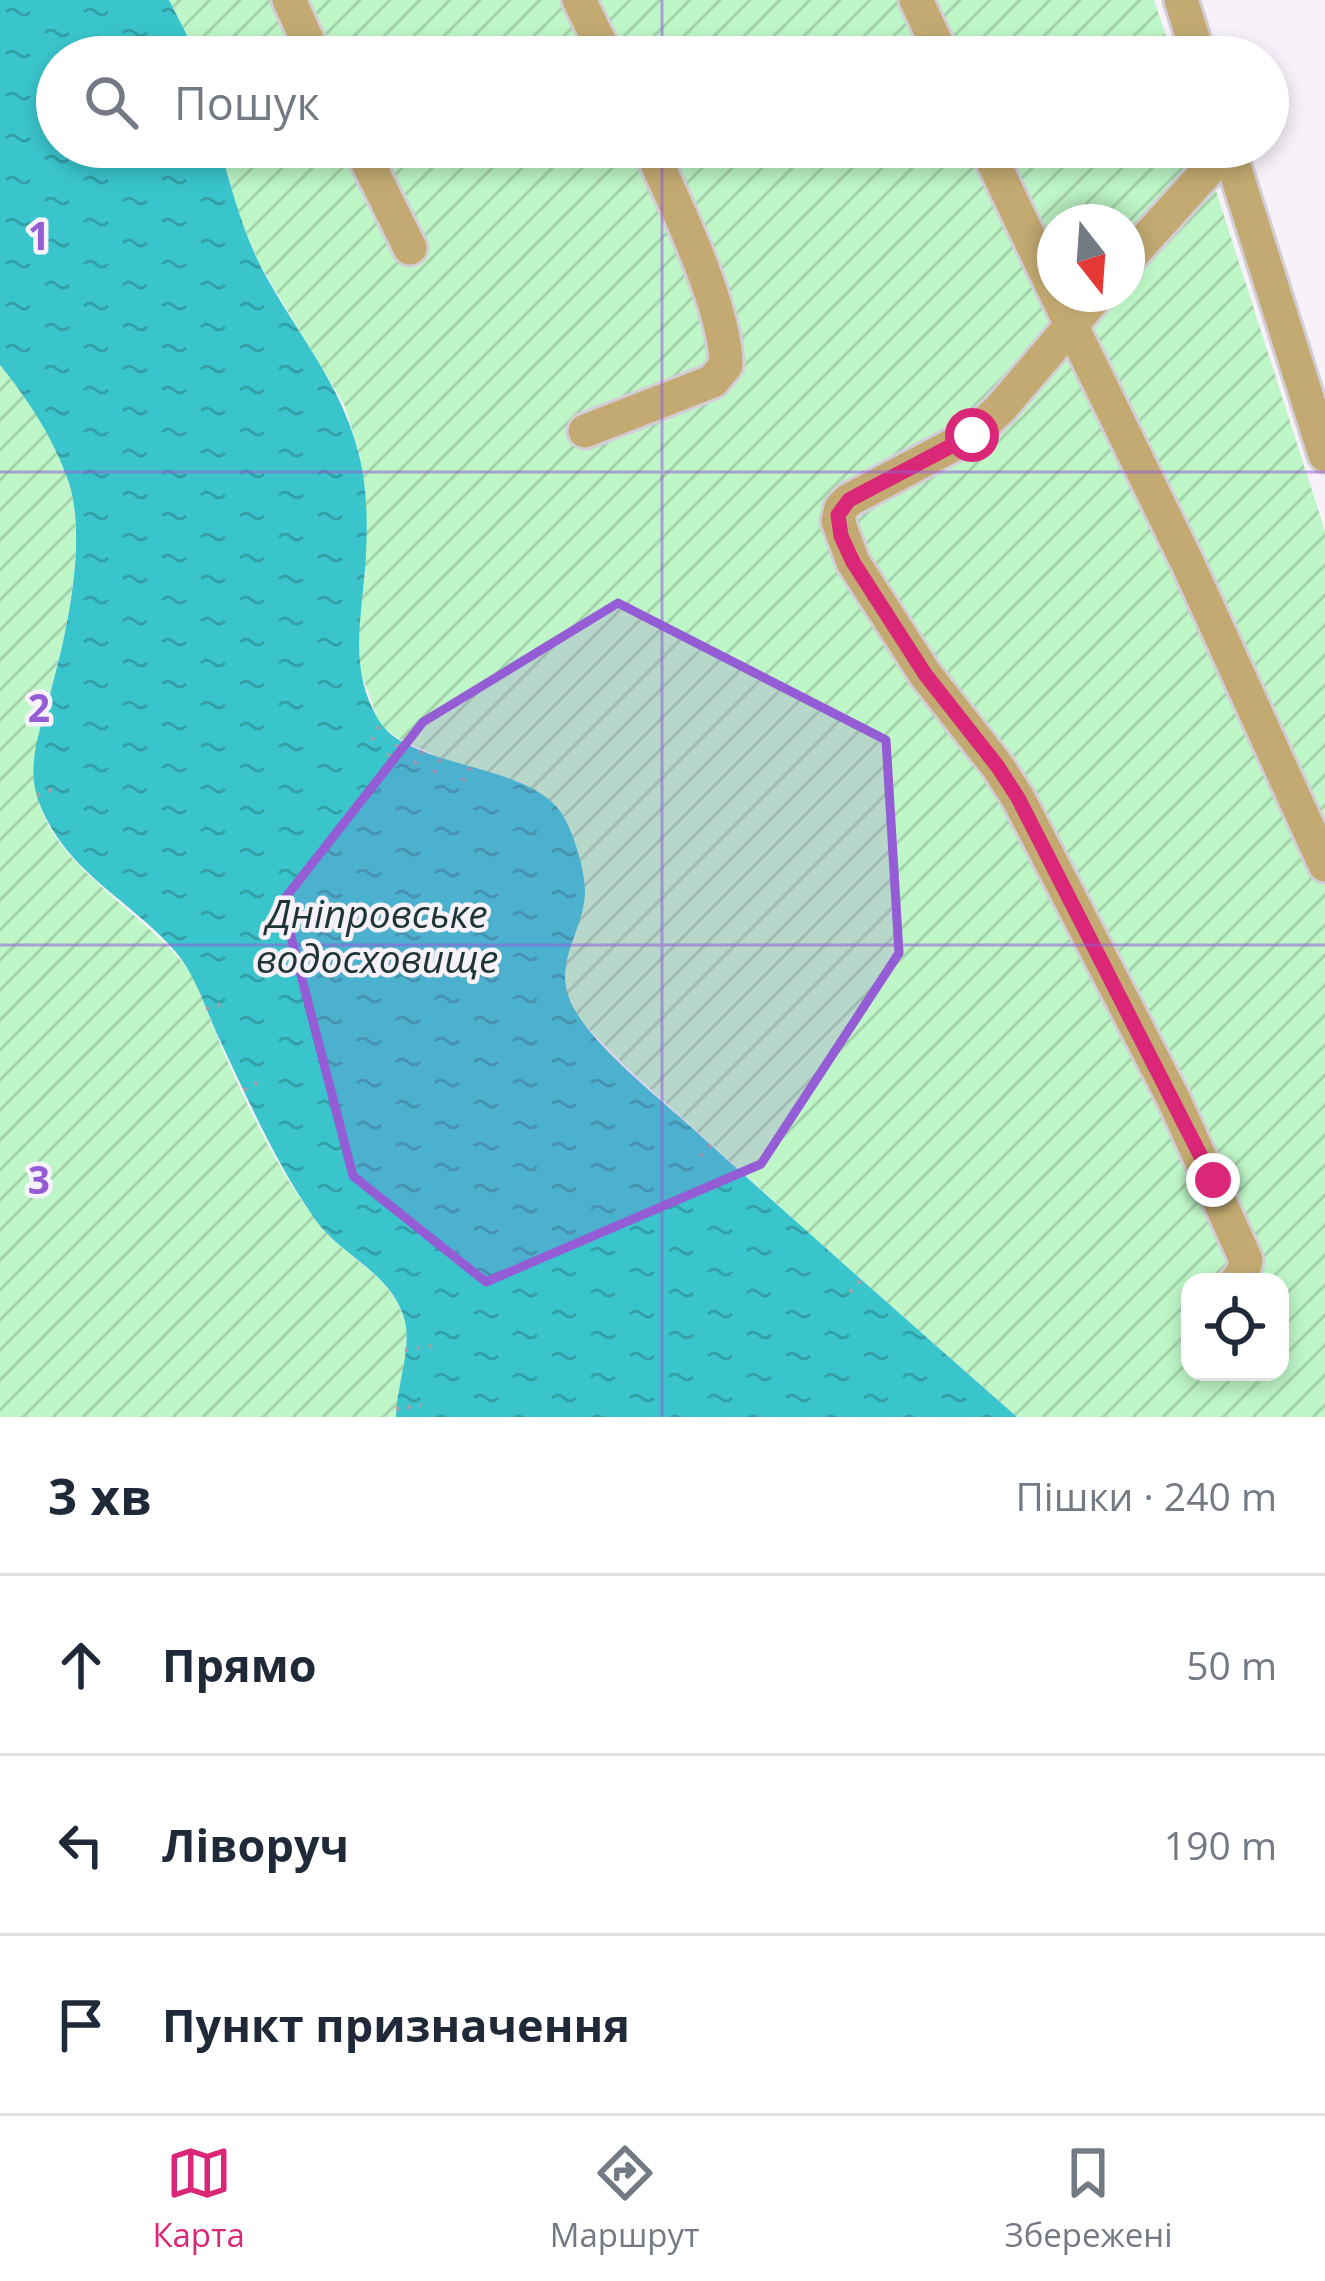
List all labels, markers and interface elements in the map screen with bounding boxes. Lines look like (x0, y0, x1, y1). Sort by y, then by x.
search box (36, 36, 1289, 168)
icon: search (78, 69, 144, 135)
text: Пошук (174, 72, 320, 133)
north arrow (1037, 204, 1145, 312)
text: 1 (28, 208, 50, 261)
route start (945, 408, 999, 462)
text: 2 (28, 680, 50, 733)
water label: Дніпровське водосховище (256, 886, 498, 984)
text: 3 (28, 1152, 50, 1205)
route end (1186, 1153, 1240, 1207)
map controls (1181, 1273, 1289, 1381)
button: locate (1181, 1273, 1289, 1381)
text: 3 хв (48, 1460, 152, 1530)
text: Пішки · 240 m (1015, 1469, 1277, 1522)
icon: ahead (48, 1632, 114, 1698)
text: Прямо (162, 1634, 317, 1695)
text: 50 m (1186, 1638, 1277, 1691)
icon: left (48, 1812, 114, 1878)
text: Ліворуч (162, 1814, 349, 1875)
text: 190 m (1164, 1818, 1277, 1871)
icon: arrive (48, 1992, 114, 2058)
text: Пункт призначення (162, 1994, 630, 2055)
tab: Карта (152, 2140, 245, 2257)
tab: Маршрут (550, 2140, 700, 2257)
tab: Збережені (1004, 2140, 1173, 2257)

